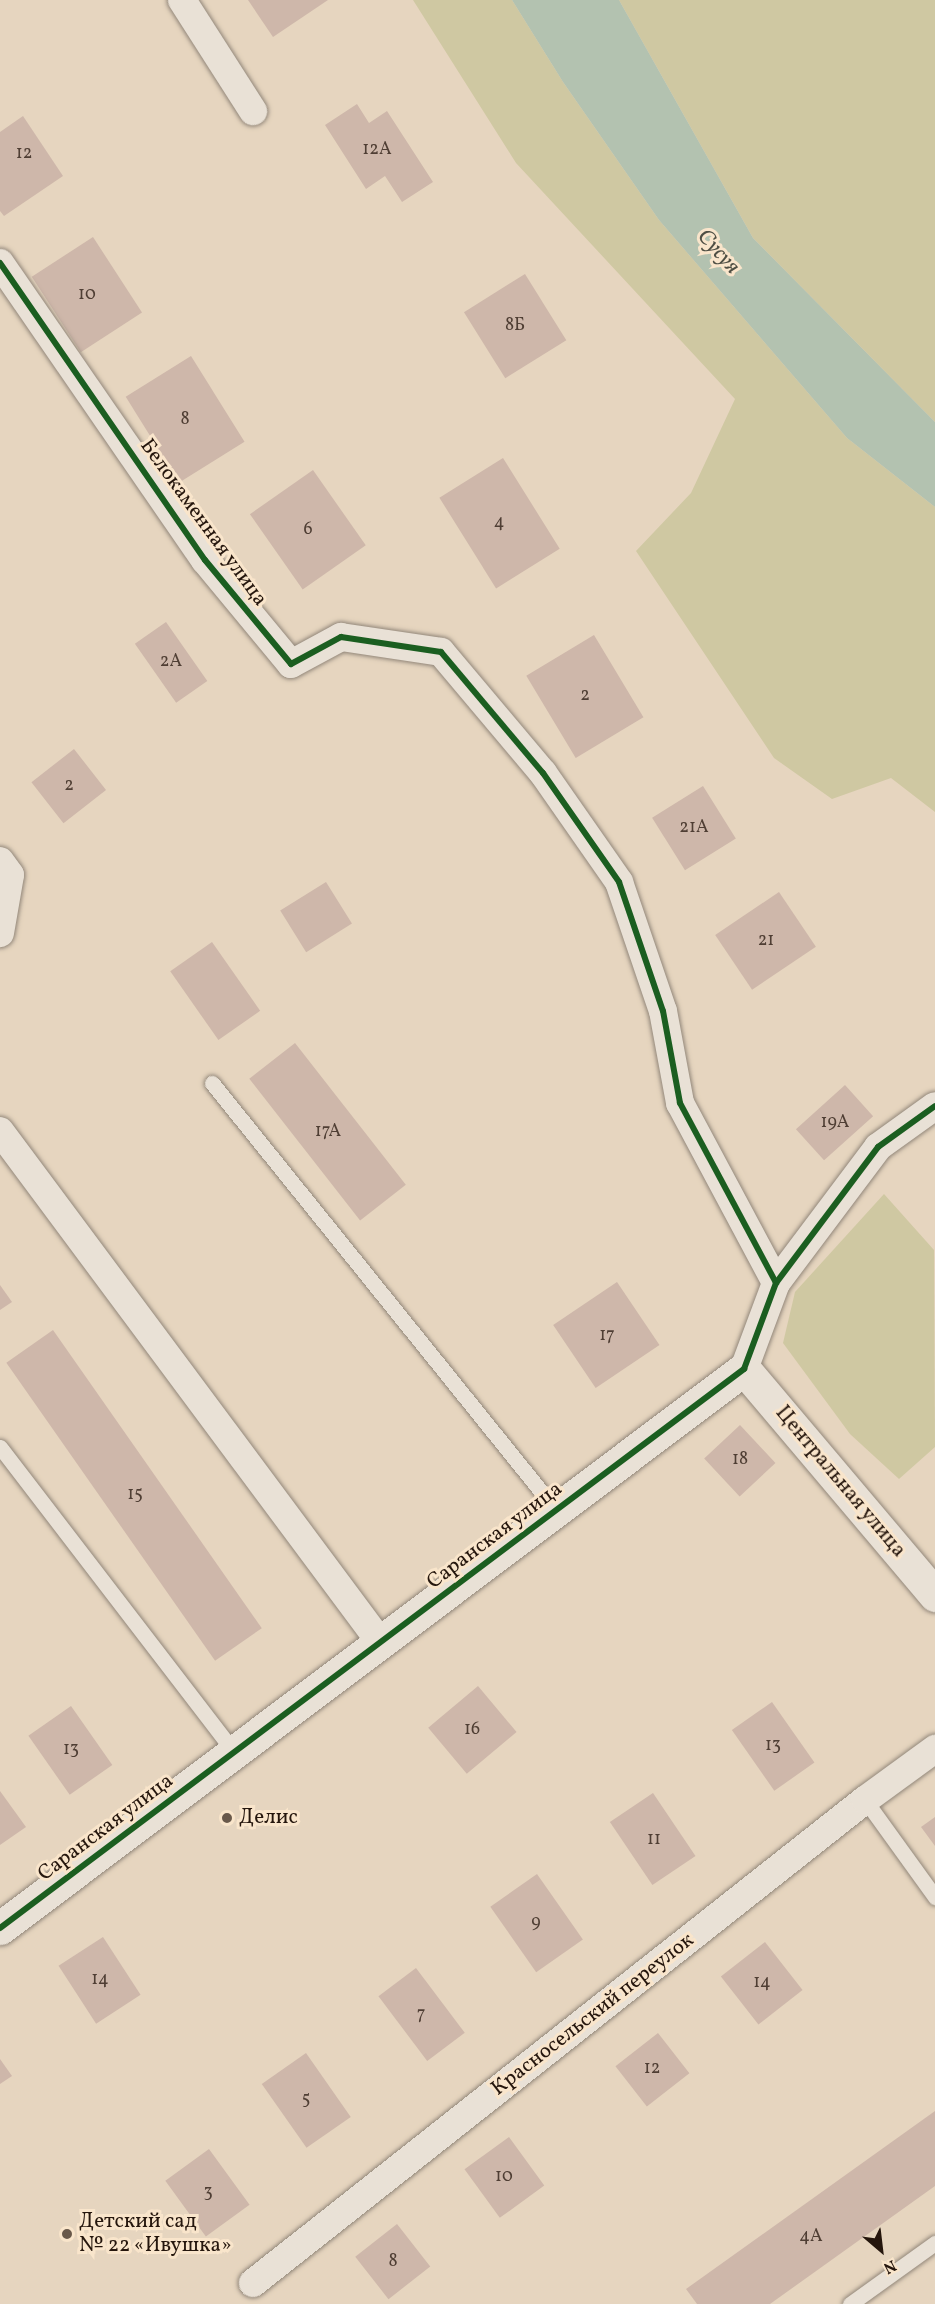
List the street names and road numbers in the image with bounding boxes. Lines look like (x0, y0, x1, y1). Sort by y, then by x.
street label: Белокаменная улица (134, 434, 272, 612)
street label: Центральная улица (769, 1401, 911, 1563)
street label: Саранская улица (422, 1477, 568, 1595)
street label: Саранская улица (33, 1769, 179, 1887)
street label: Красносельский переулок (487, 1928, 699, 2102)

